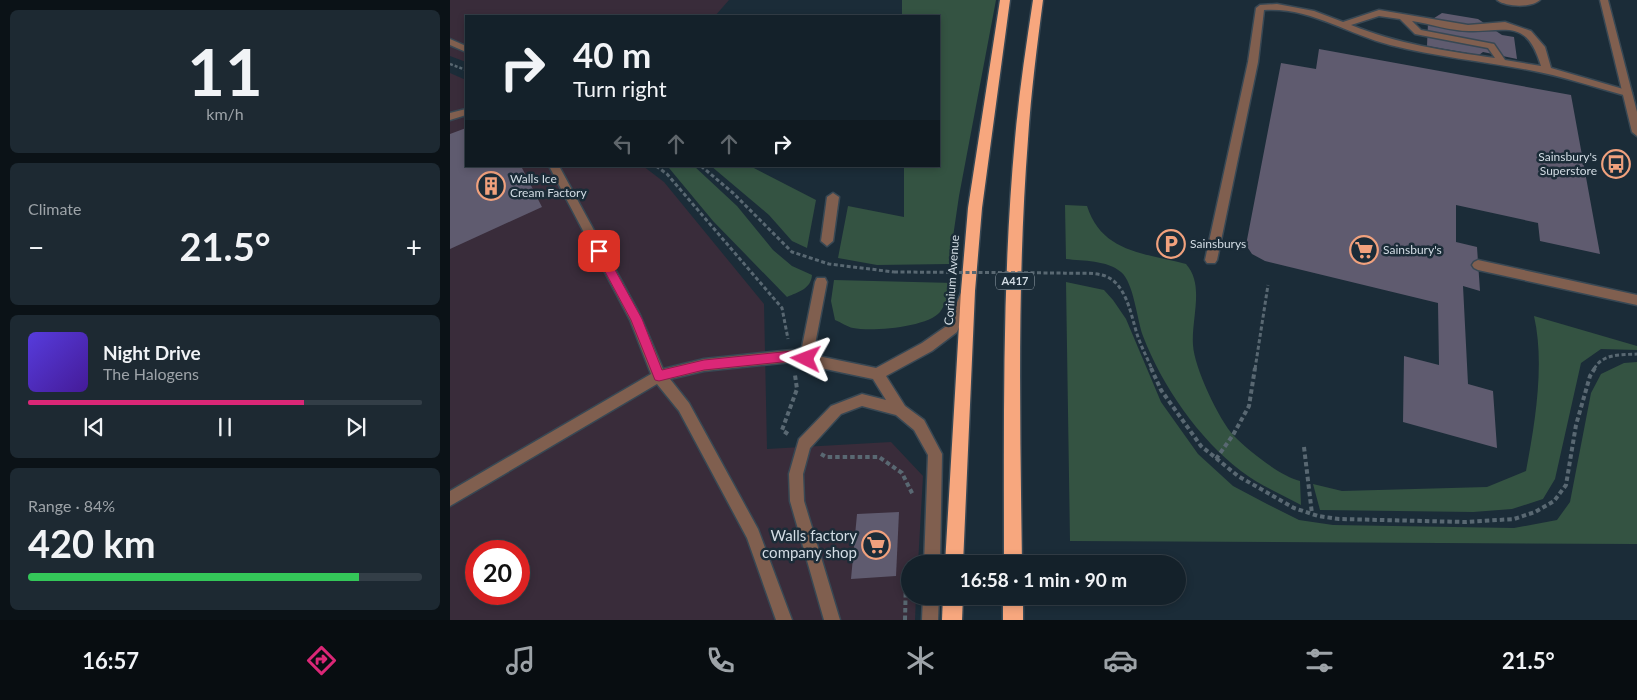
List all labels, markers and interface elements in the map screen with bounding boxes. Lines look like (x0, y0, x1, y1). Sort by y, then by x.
text: 11 (187, 32, 263, 110)
text: 40 m (573, 33, 651, 75)
icon: right (490, 35, 555, 100)
text: Turn right (573, 75, 667, 102)
text: km/h (206, 104, 244, 123)
icon: left (609, 130, 637, 158)
icon: ahead (662, 130, 690, 158)
icon: ahead (715, 130, 743, 158)
icon: right (768, 130, 796, 158)
place label: Sainsbury's Superstore (1538, 149, 1597, 178)
bus stop icon: Sainsbury's Superstore (1601, 149, 1631, 179)
building icon: Walls Ice Cream Factory (476, 171, 506, 201)
place label: Walls Ice Cream Factory (510, 171, 587, 200)
text: Climate (28, 199, 81, 218)
text: 21.5° (180, 223, 270, 269)
parking icon: Sainsburys (1156, 229, 1186, 259)
text: − (28, 230, 44, 264)
text: + (406, 230, 422, 264)
pin (578, 230, 620, 272)
street label: Corinium Avenue (941, 234, 962, 326)
supermarket icon: Sainsbury's (1349, 235, 1379, 265)
place label: Sainsburys (1190, 236, 1246, 251)
icon: arrive (585, 237, 613, 265)
place label: Sainsbury's (1383, 242, 1442, 257)
road number: A417 (996, 272, 1034, 290)
position arrow (779, 332, 831, 384)
text: Night Drive (103, 341, 201, 364)
text: The Halogens (103, 364, 199, 383)
icon: previous (80, 413, 108, 441)
icon: pause (211, 413, 239, 441)
icon: next (342, 413, 370, 441)
text: Range · 84% (28, 496, 115, 515)
text: 420 km (28, 520, 156, 566)
place label: Walls factory company shop (762, 526, 857, 561)
supermarket icon: Walls factory company shop (861, 530, 891, 560)
speed limit sign: 20 (465, 540, 530, 605)
text: 16:58 · 1 min · 90 m (960, 568, 1127, 591)
icon: directions (304, 643, 339, 678)
icon: music (503, 643, 538, 678)
icon: phone (703, 643, 738, 678)
icon: climate (903, 643, 938, 678)
icon: car (1103, 643, 1138, 678)
icon: filters (1302, 643, 1337, 678)
text: 16:57 (82, 647, 139, 674)
text: 21.5° (1502, 647, 1555, 674)

